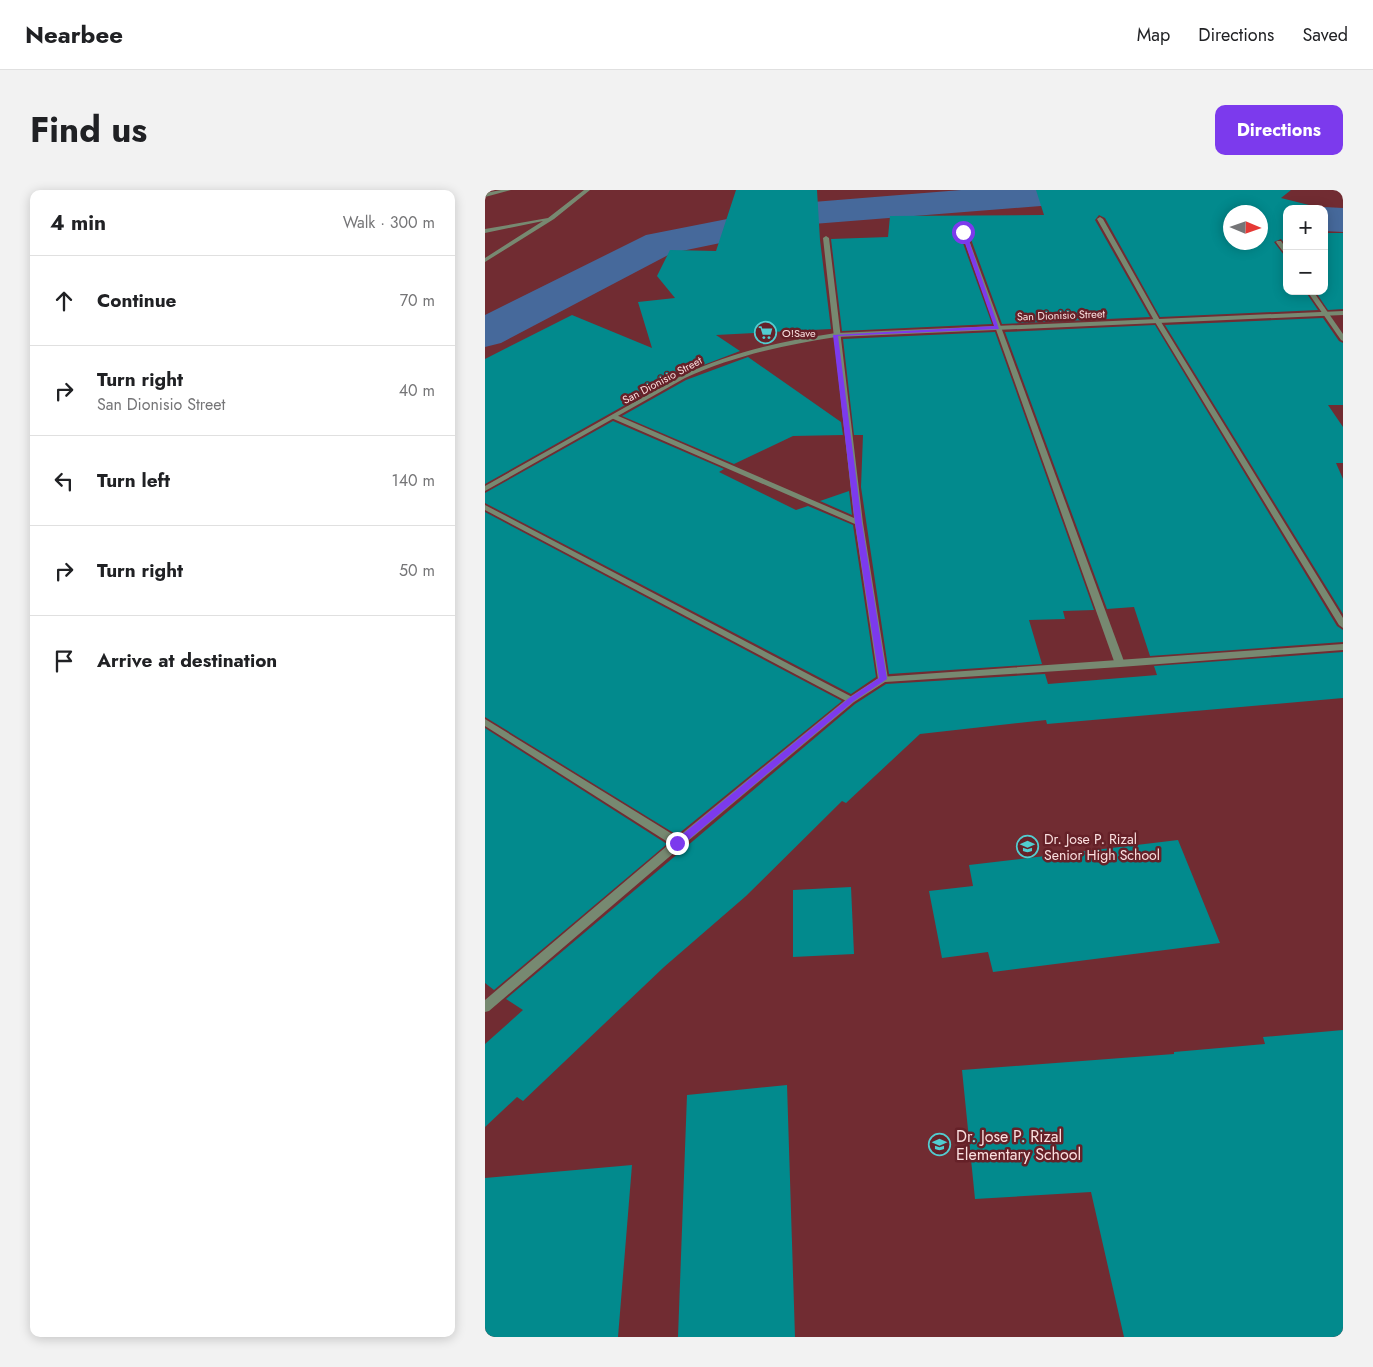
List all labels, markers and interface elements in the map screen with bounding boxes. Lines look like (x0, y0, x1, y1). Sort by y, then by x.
text: Nearbee (25, 17, 123, 52)
text: Map (1137, 22, 1170, 48)
text: Directions (1198, 22, 1274, 48)
text: Saved (1302, 22, 1348, 48)
text: Find us (30, 105, 147, 155)
button: Directions (1215, 105, 1343, 155)
north arrow (1223, 205, 1268, 250)
map controls (1283, 205, 1328, 295)
button: + (1283, 205, 1328, 250)
text: 4 min (50, 208, 106, 238)
text: Walk · 300 m (343, 211, 435, 234)
route start (952, 221, 975, 244)
button: − (1283, 250, 1328, 295)
icon: ahead (50, 287, 78, 315)
text: Continue (97, 287, 176, 314)
text: 70 m (400, 289, 435, 312)
street label: San Dionisio Street (1017, 305, 1106, 325)
supermarket icon: O!Save (754, 321, 778, 345)
place label: O!Save (782, 325, 816, 341)
street label: San Dionisio Street (619, 352, 705, 408)
text: Turn right (97, 366, 183, 393)
icon: right (50, 377, 78, 405)
text: 40 m (399, 379, 435, 402)
text: San Dionisio Street (97, 393, 225, 416)
icon: left (50, 467, 78, 495)
text: Turn left (97, 467, 170, 494)
text: 140 m (392, 469, 435, 492)
icon: right (50, 557, 78, 585)
text: Turn right (97, 557, 183, 584)
text: 50 m (399, 559, 435, 582)
icon: arrive (50, 647, 78, 675)
text: Arrive at destination (97, 647, 277, 674)
place label: Dr. Jose P. Rizal Senior High School (1044, 829, 1160, 865)
route end (666, 832, 689, 855)
school or university icon: Dr. Jose P. Rizal Senior High School (1016, 835, 1040, 859)
place label: Dr. Jose P. Rizal Elementary School (956, 1125, 1081, 1166)
school or university icon: Dr. Jose P. Rizal Elementary School (928, 1133, 952, 1157)

